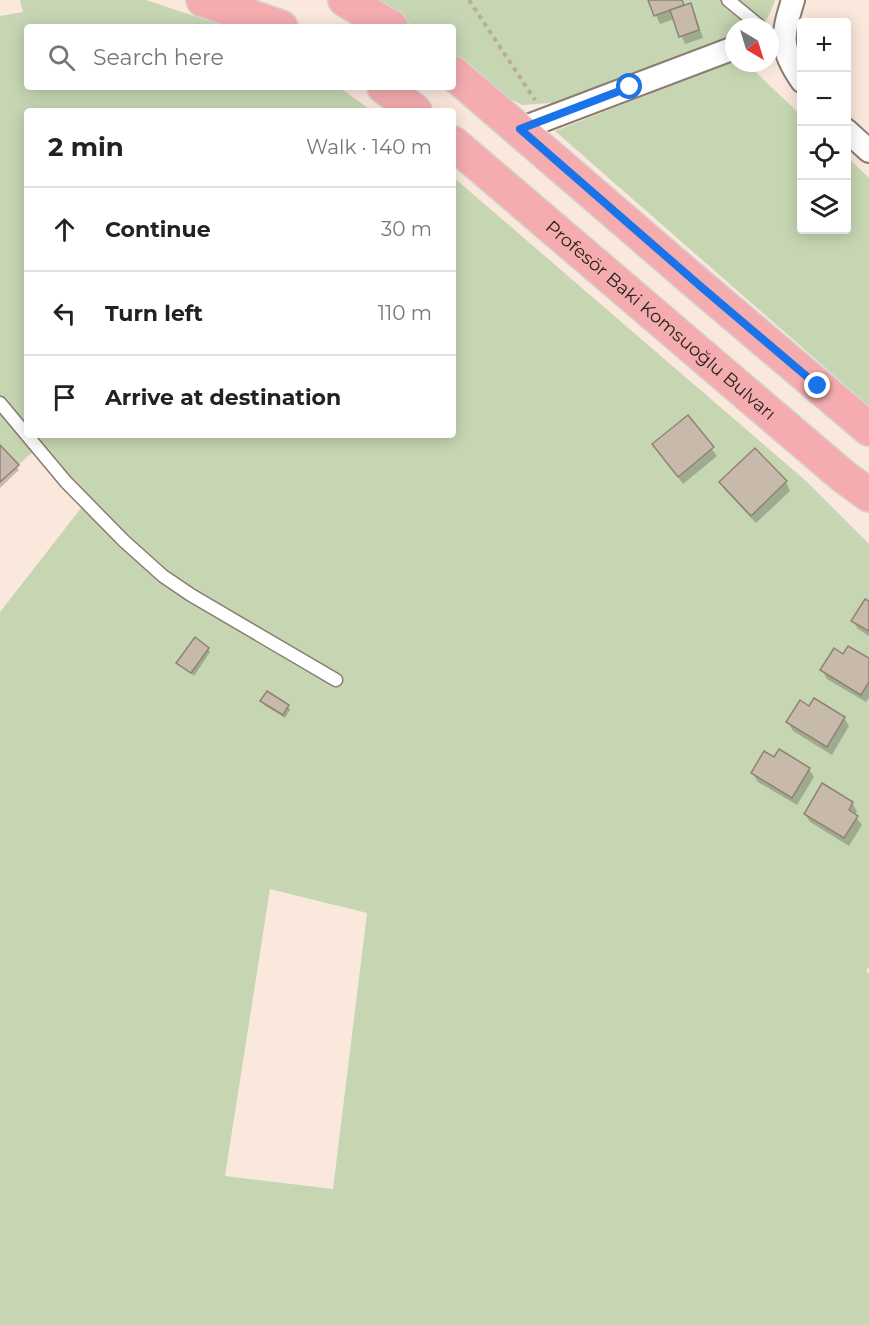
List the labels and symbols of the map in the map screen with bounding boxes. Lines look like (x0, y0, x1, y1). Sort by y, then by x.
north arrow (725, 18, 779, 72)
route start (616, 73, 642, 99)
street label: Profesör Baki Komsuoğlu Bulvarı (541, 216, 780, 425)
route end (804, 372, 830, 398)

